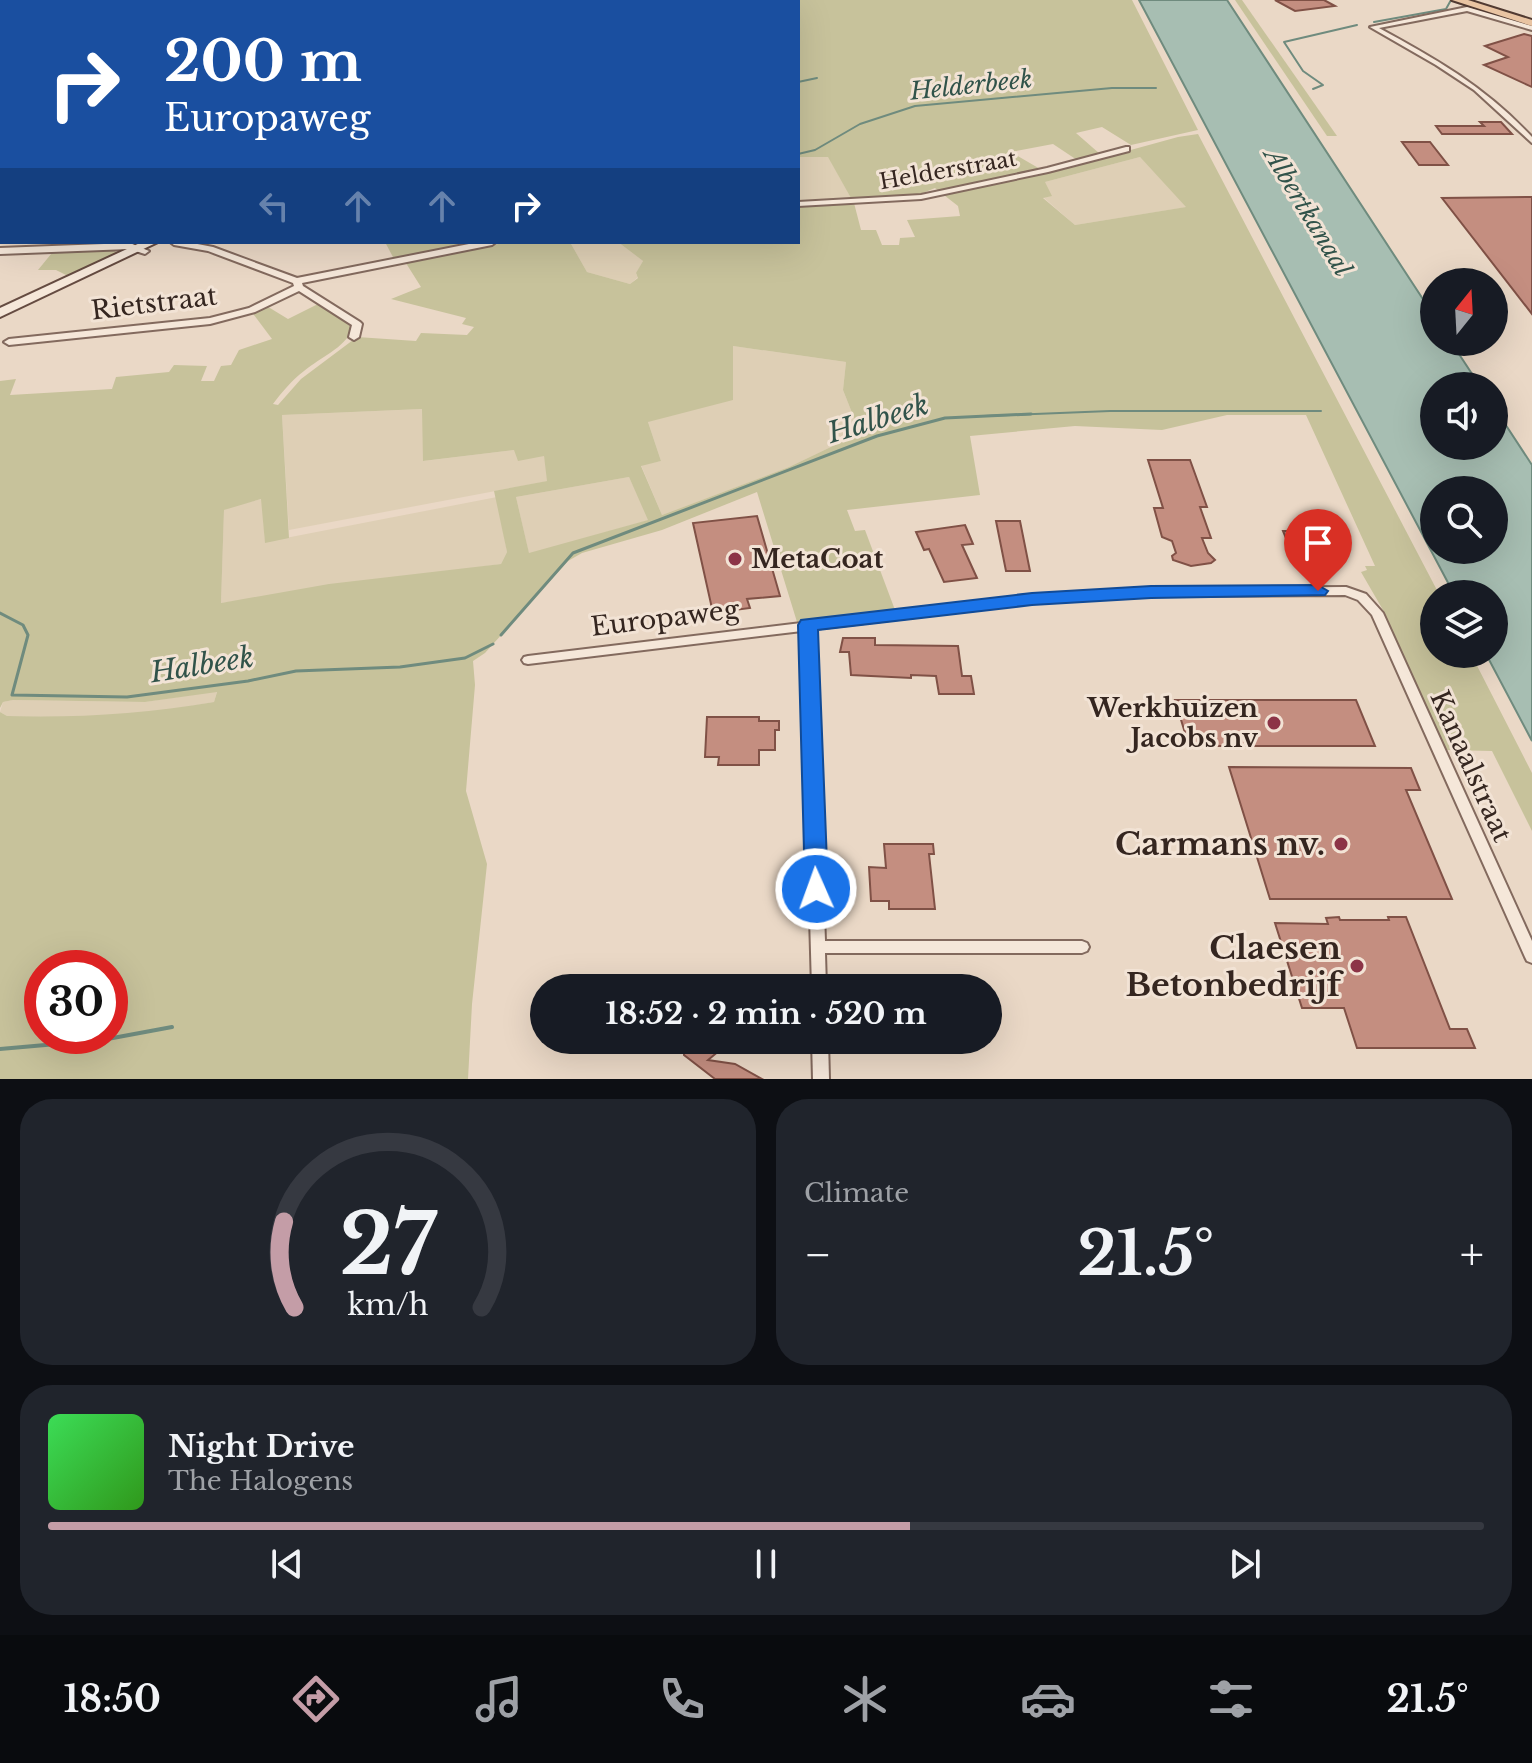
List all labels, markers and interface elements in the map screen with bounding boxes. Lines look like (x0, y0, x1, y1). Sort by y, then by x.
text: 200 m (164, 27, 362, 96)
icon: right (32, 32, 136, 136)
water label: Helderbeek (908, 64, 1034, 106)
text: Europaweg (164, 96, 371, 141)
water label: Albertkanaal (1257, 140, 1358, 282)
street label: Helderstraat (877, 145, 1019, 195)
icon: left (252, 184, 296, 228)
icon: ahead (336, 184, 380, 228)
icon: ahead (420, 184, 464, 228)
icon: right (504, 184, 548, 228)
north arrow (1420, 268, 1508, 356)
map controls (1420, 268, 1508, 668)
street label: Rietstraat (89, 279, 219, 327)
button: sound (1420, 372, 1508, 460)
water label: Halbeek (822, 387, 933, 451)
button: search (1420, 476, 1508, 564)
pin (1284, 509, 1352, 591)
icon: arrive (1296, 521, 1340, 565)
place label: MetaCoat (751, 543, 883, 575)
marker: MetaCoat (726, 550, 744, 568)
button: layers (1420, 580, 1508, 668)
street label: Europaweg (589, 593, 741, 643)
water label: Halbeek (147, 640, 256, 691)
street label: Kanaalstraat (1423, 685, 1519, 847)
place label: Werkhuizen Jacobs nv (1086, 692, 1259, 754)
marker: Werkhuizen Jacobs nv (1265, 714, 1283, 732)
place label: Carmans nv. (1115, 824, 1325, 864)
marker: Carmans nv. (1332, 835, 1350, 853)
position arrow (774, 847, 858, 931)
place label: Claesen Betonbedrijf (1125, 928, 1345, 1005)
speed limit sign: 30 (24, 950, 128, 1054)
marker: Claesen Betonbedrijf (1348, 957, 1366, 975)
text: 18:52 · 2 min · 520 m (605, 995, 927, 1032)
text: Climate (804, 1177, 909, 1209)
text: 27 (339, 1193, 438, 1296)
text: 21.5° (1078, 1217, 1214, 1291)
text: − (804, 1227, 832, 1282)
text: + (1460, 1227, 1484, 1282)
text: km/h (347, 1287, 429, 1323)
text: Night Drive (168, 1428, 354, 1465)
text: The Halogens (168, 1465, 353, 1497)
icon: previous (265, 1542, 309, 1586)
icon: pause (744, 1542, 788, 1586)
icon: next (1223, 1542, 1267, 1586)
icon: directions (288, 1671, 344, 1727)
icon: music (471, 1671, 527, 1727)
icon: phone (654, 1671, 710, 1727)
icon: climate (837, 1671, 893, 1727)
icon: car (1020, 1671, 1076, 1727)
icon: filters (1203, 1671, 1259, 1727)
text: 18:50 (64, 1677, 161, 1722)
text: 21.5° (1386, 1677, 1468, 1722)

